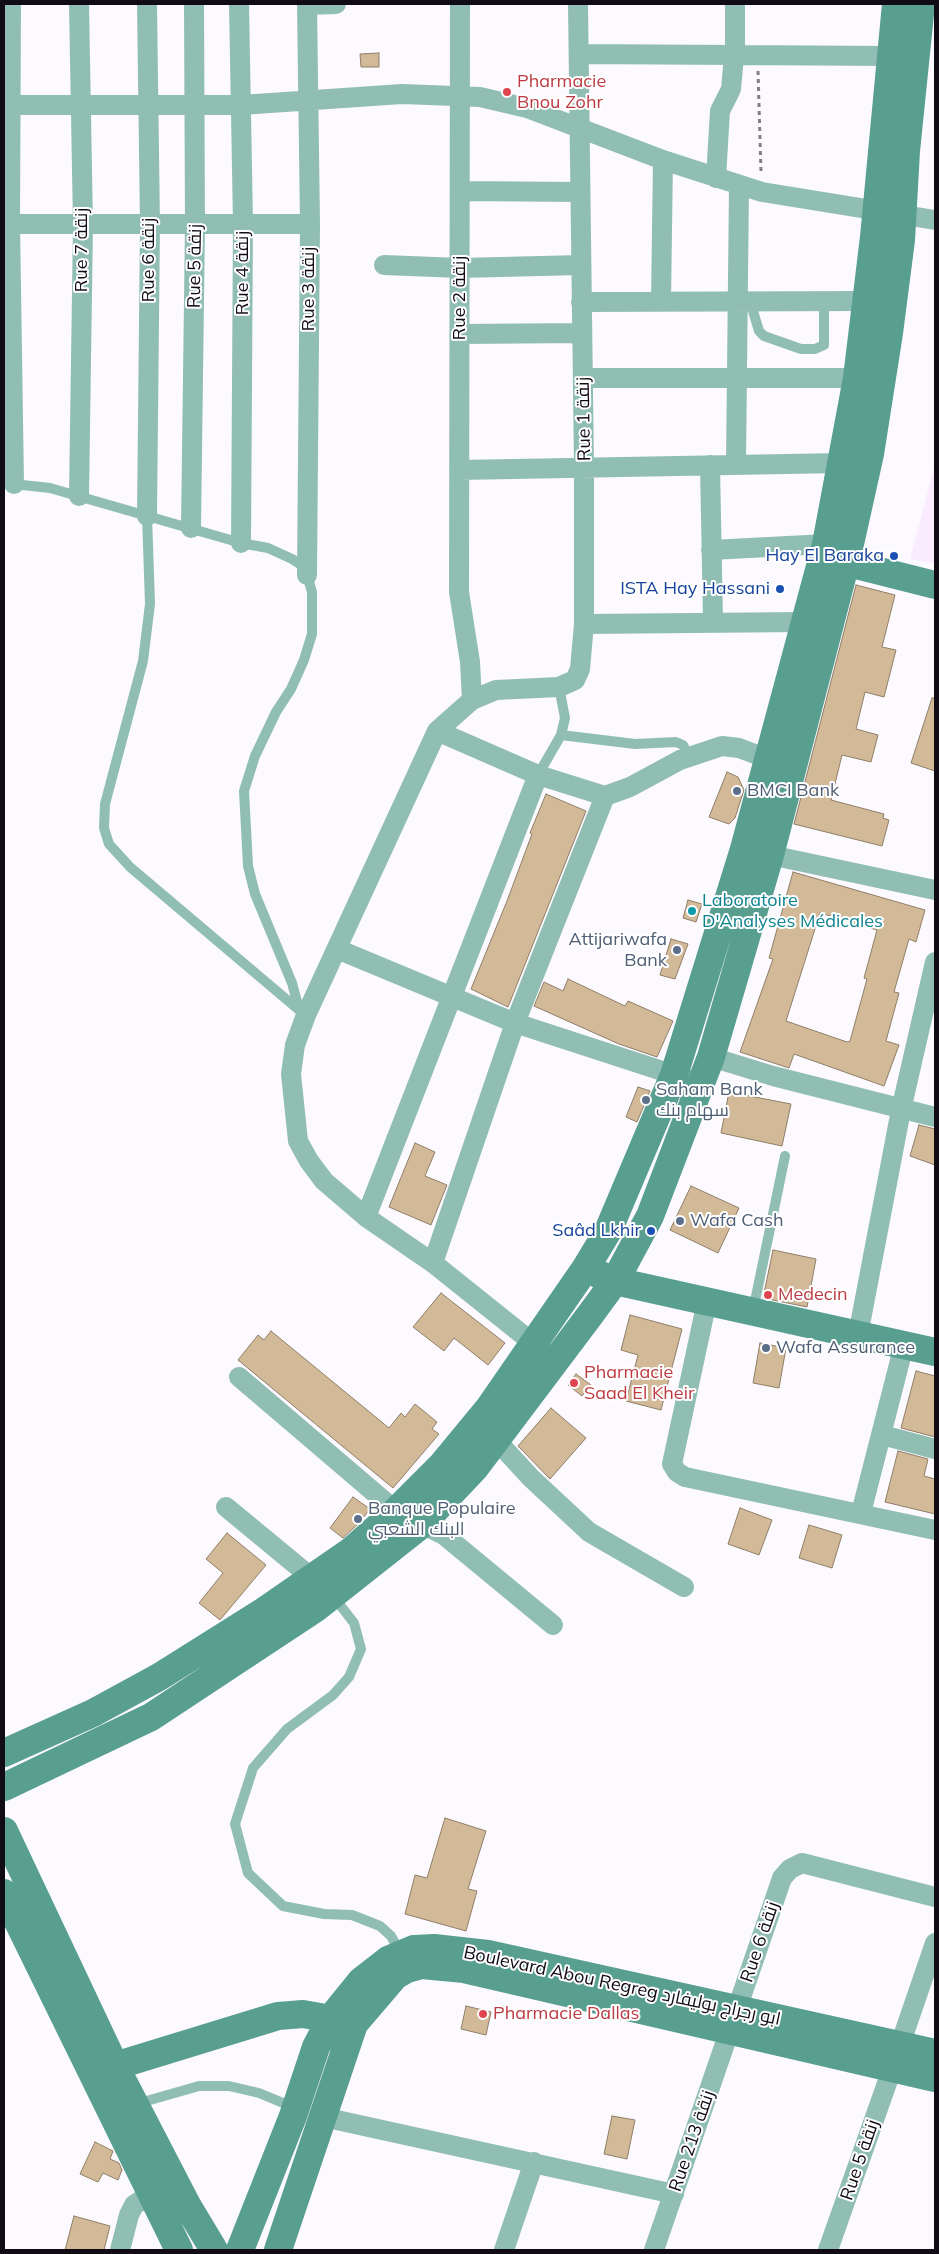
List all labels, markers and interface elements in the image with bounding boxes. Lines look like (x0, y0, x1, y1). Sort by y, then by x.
place label: Pharmacie Bnou Zohr (517, 71, 606, 114)
marker: Pharmacie Bnou Zohr (501, 86, 513, 98)
street label: Rue 7 زنقة (71, 208, 93, 292)
street label: Rue 6 زنقة (138, 218, 160, 302)
street label: Rue 5 زنقة (183, 224, 207, 308)
street label: Rue 4 زنقة (232, 231, 254, 315)
street label: Rue 3 زنقة (298, 247, 320, 331)
street label: Rue 2 زنقة (449, 256, 471, 340)
street label: Rue 1 زنقة (572, 377, 596, 461)
place label: Hay El Baraka (765, 545, 884, 567)
marker: Hay El Baraka (888, 550, 900, 562)
place label: ISTA Hay Hassani (620, 578, 770, 600)
marker: ISTA Hay Hassani (774, 583, 786, 595)
place label: BMCI Bank (747, 780, 839, 802)
marker: BMCI Bank (731, 785, 743, 797)
place label: Laboratoire D'Analyses Médicales (702, 890, 883, 932)
marker: Laboratoire D'Analyses Médicales (686, 905, 698, 917)
place label: Attijariwafa Bank (568, 929, 667, 972)
marker: Attijariwafa Bank (671, 944, 683, 956)
place label: Saham Bank سهام بنك (656, 1079, 763, 1122)
marker: Saham Bank سهام بنك (640, 1094, 652, 1106)
place label: Wafa Cash (690, 1210, 784, 1232)
marker: Wafa Cash (674, 1215, 686, 1227)
place label: Saâd Lkhir (552, 1220, 641, 1242)
marker: Saâd Lkhir (645, 1225, 657, 1237)
place label: Medecin (778, 1284, 848, 1306)
marker: Medecin (762, 1289, 774, 1301)
place label: Wafa Assurance (776, 1337, 915, 1359)
marker: Wafa Assurance (760, 1342, 772, 1354)
place label: Pharmacie Saad El Kheir (584, 1362, 694, 1405)
marker: Pharmacie Saad El Kheir (568, 1377, 580, 1389)
place label: Banque Populaire البنك الشعبي (368, 1498, 516, 1540)
marker: Banque Populaire البنك الشعبي (352, 1513, 364, 1525)
street label: Rue 6 زنقة (736, 1899, 784, 1985)
street label: Boulevard Abou Regreg ابو رجراج بوليفارد (462, 1942, 782, 2030)
place label: Pharmacie Dallas (493, 2003, 639, 2025)
marker: Pharmacie Dallas (477, 2008, 489, 2020)
street label: Rue 213 زنقة (665, 2087, 719, 2195)
street label: Rue 5 زنقة (836, 2117, 884, 2203)

